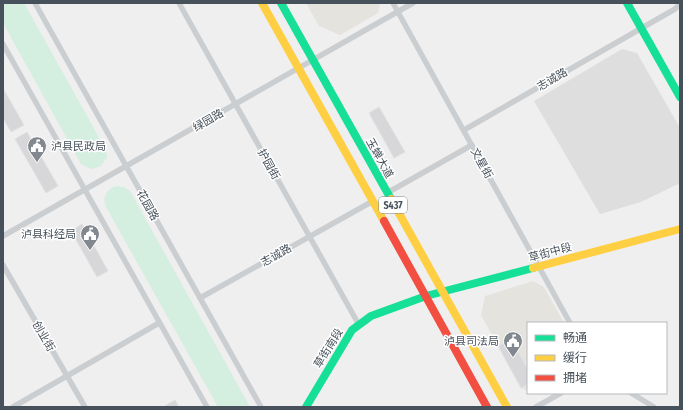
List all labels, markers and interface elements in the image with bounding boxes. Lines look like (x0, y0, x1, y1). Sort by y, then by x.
street label: 志诚路 (535, 66, 570, 93)
street label: 绿园路 (191, 107, 226, 134)
public building icon: 泸县民政局 (26, 135, 48, 163)
street label: 玉蝉大道 (363, 136, 396, 181)
place label: 泸县民政局 (51, 140, 106, 153)
street label: 文星街 (468, 146, 495, 181)
street label: 护园街 (255, 147, 282, 182)
street label: 花园路 (134, 188, 161, 223)
road number: S437 (379, 197, 407, 213)
public building icon: 泸县科经局 (79, 223, 101, 251)
place label: 泸县科经局 (21, 228, 76, 241)
street label: 草街中段 (527, 241, 573, 264)
street label: 志诚路 (259, 242, 294, 269)
street label: 创业街 (30, 319, 57, 354)
legend (527, 322, 667, 394)
street label: 草街南段 (311, 326, 346, 370)
public building icon: 泸县司法局 (502, 330, 524, 358)
text: 畅通 (563, 331, 587, 345)
place label: 泸县司法局 (444, 335, 499, 348)
text: 缓行 (563, 351, 587, 365)
text: 拥堵 (563, 371, 587, 385)

